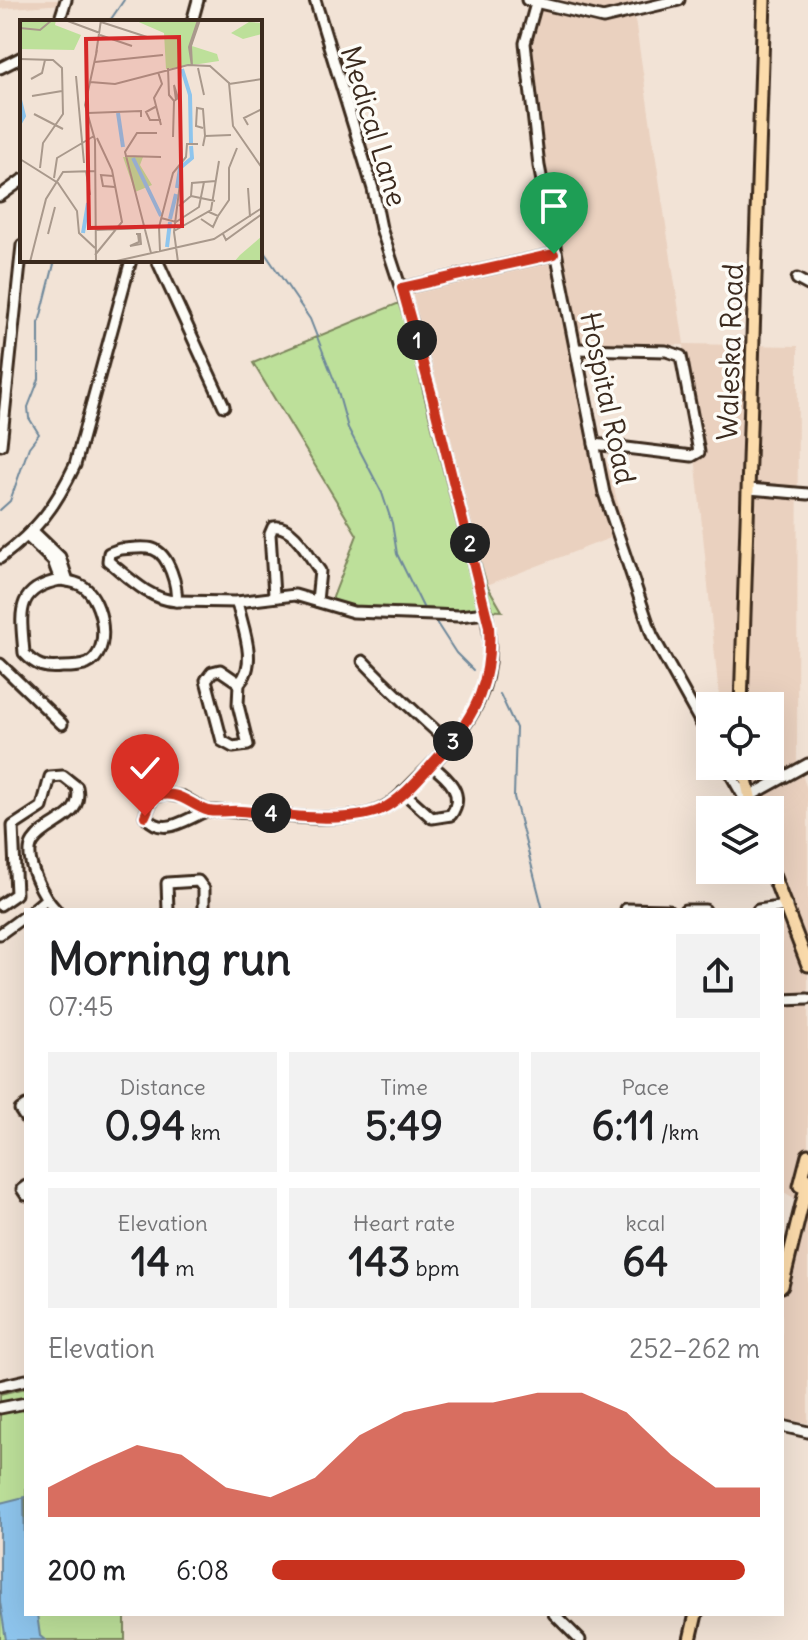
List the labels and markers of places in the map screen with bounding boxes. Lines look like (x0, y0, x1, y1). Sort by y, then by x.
pin (520, 172, 588, 254)
pin: 1 (397, 320, 437, 360)
pin: 2 (450, 523, 490, 563)
pin: 3 (433, 721, 473, 761)
pin (111, 734, 179, 816)
pin: 4 (251, 793, 291, 833)

